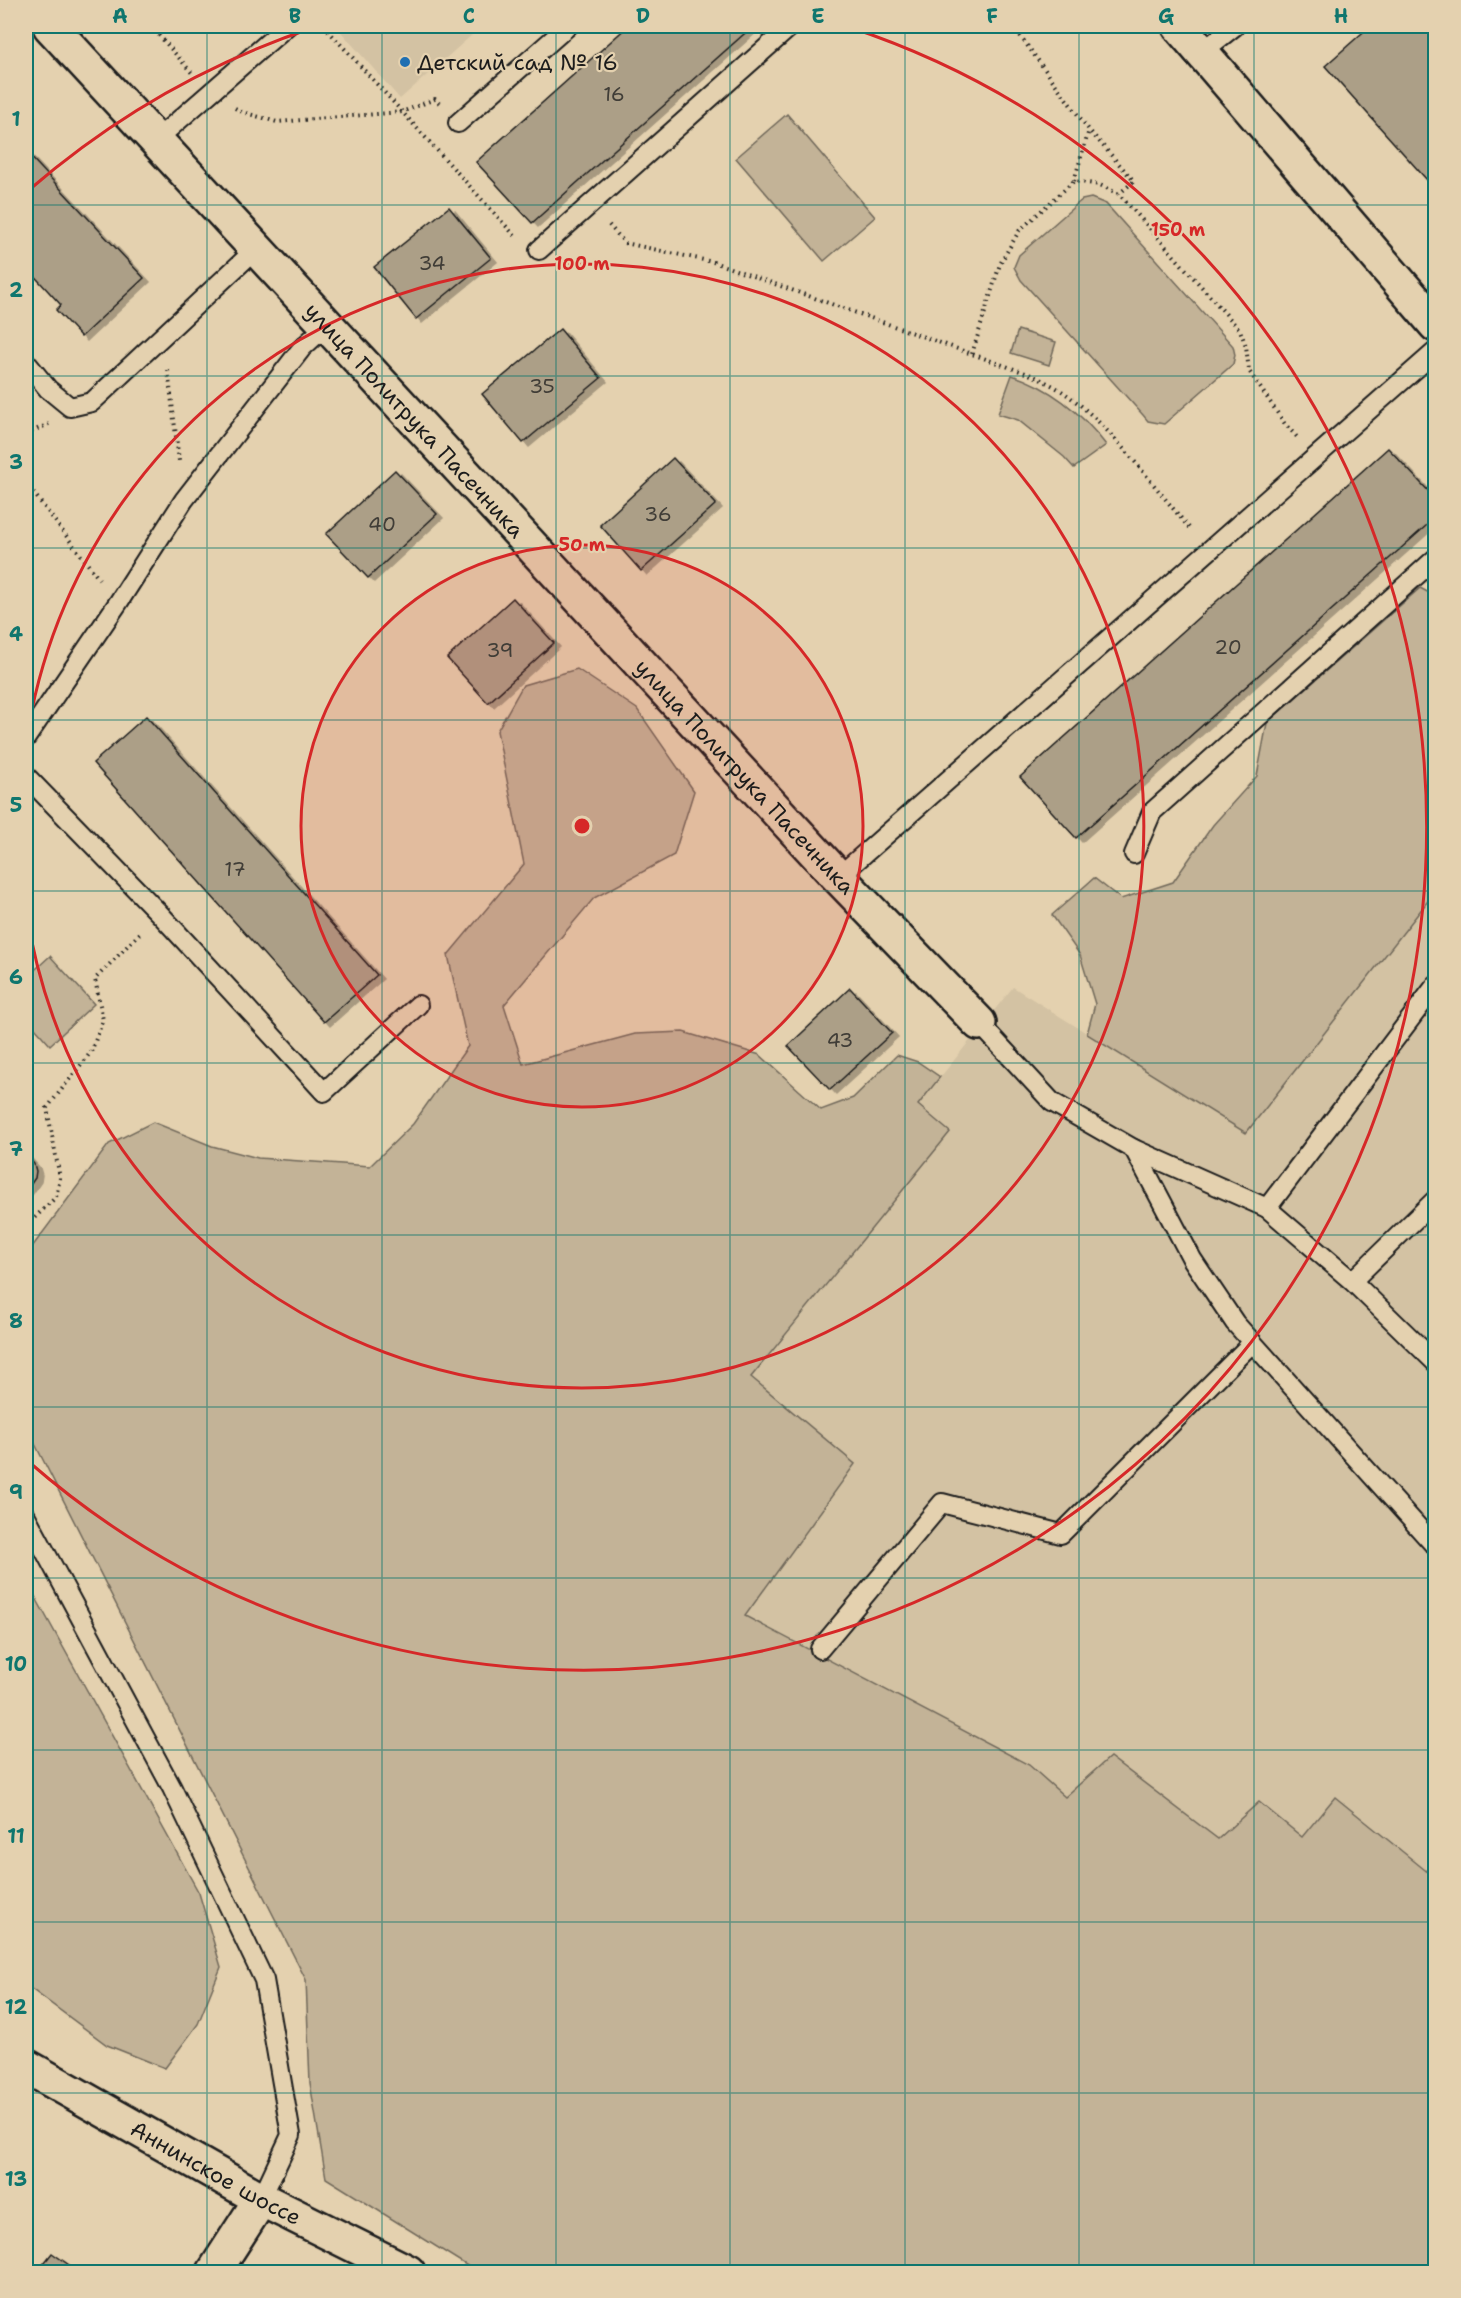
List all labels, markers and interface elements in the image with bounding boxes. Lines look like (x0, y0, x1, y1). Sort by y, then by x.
text: A (112, 3, 128, 29)
text: B (289, 3, 301, 29)
text: C (463, 3, 475, 29)
text: D (636, 3, 650, 29)
text: E (811, 3, 825, 29)
text: F (986, 3, 998, 29)
text: G (1158, 3, 1174, 29)
text: H (1334, 3, 1348, 29)
place label: Детский сад № 16 (417, 48, 618, 77)
marker: Детский сад № 16 (398, 55, 412, 69)
house number: 16 (603, 81, 625, 107)
text: 1 (11, 106, 21, 132)
text: 150 m (1151, 218, 1206, 242)
house number: 34 (418, 250, 446, 276)
text: 100 m (554, 252, 610, 276)
text: 2 (9, 277, 23, 303)
street label: улица Политрука Пасечника (298, 297, 531, 544)
house number: 35 (529, 373, 555, 399)
text: 3 (9, 449, 23, 475)
house number: 36 (644, 501, 672, 527)
house number: 40 (368, 511, 396, 537)
text: 50 m (559, 533, 606, 557)
text: 4 (9, 621, 23, 647)
house number: 20 (1214, 634, 1242, 660)
house number: 39 (487, 637, 513, 663)
street label: улица Политрука Пасечника (628, 653, 861, 901)
text: 5 (10, 792, 22, 818)
centre of rings (572, 816, 592, 836)
house number: 17 (224, 856, 246, 882)
text: 6 (9, 964, 23, 990)
house number: 43 (827, 1027, 853, 1053)
text: 7 (9, 1136, 23, 1162)
text: 8 (9, 1308, 23, 1334)
text: 9 (9, 1479, 23, 1505)
text: 10 (5, 1651, 27, 1677)
text: 11 (7, 1823, 25, 1849)
text: 12 (5, 1994, 27, 2020)
street label: Аннинское шоссе (125, 2114, 306, 2232)
text: 13 (5, 2166, 27, 2192)

